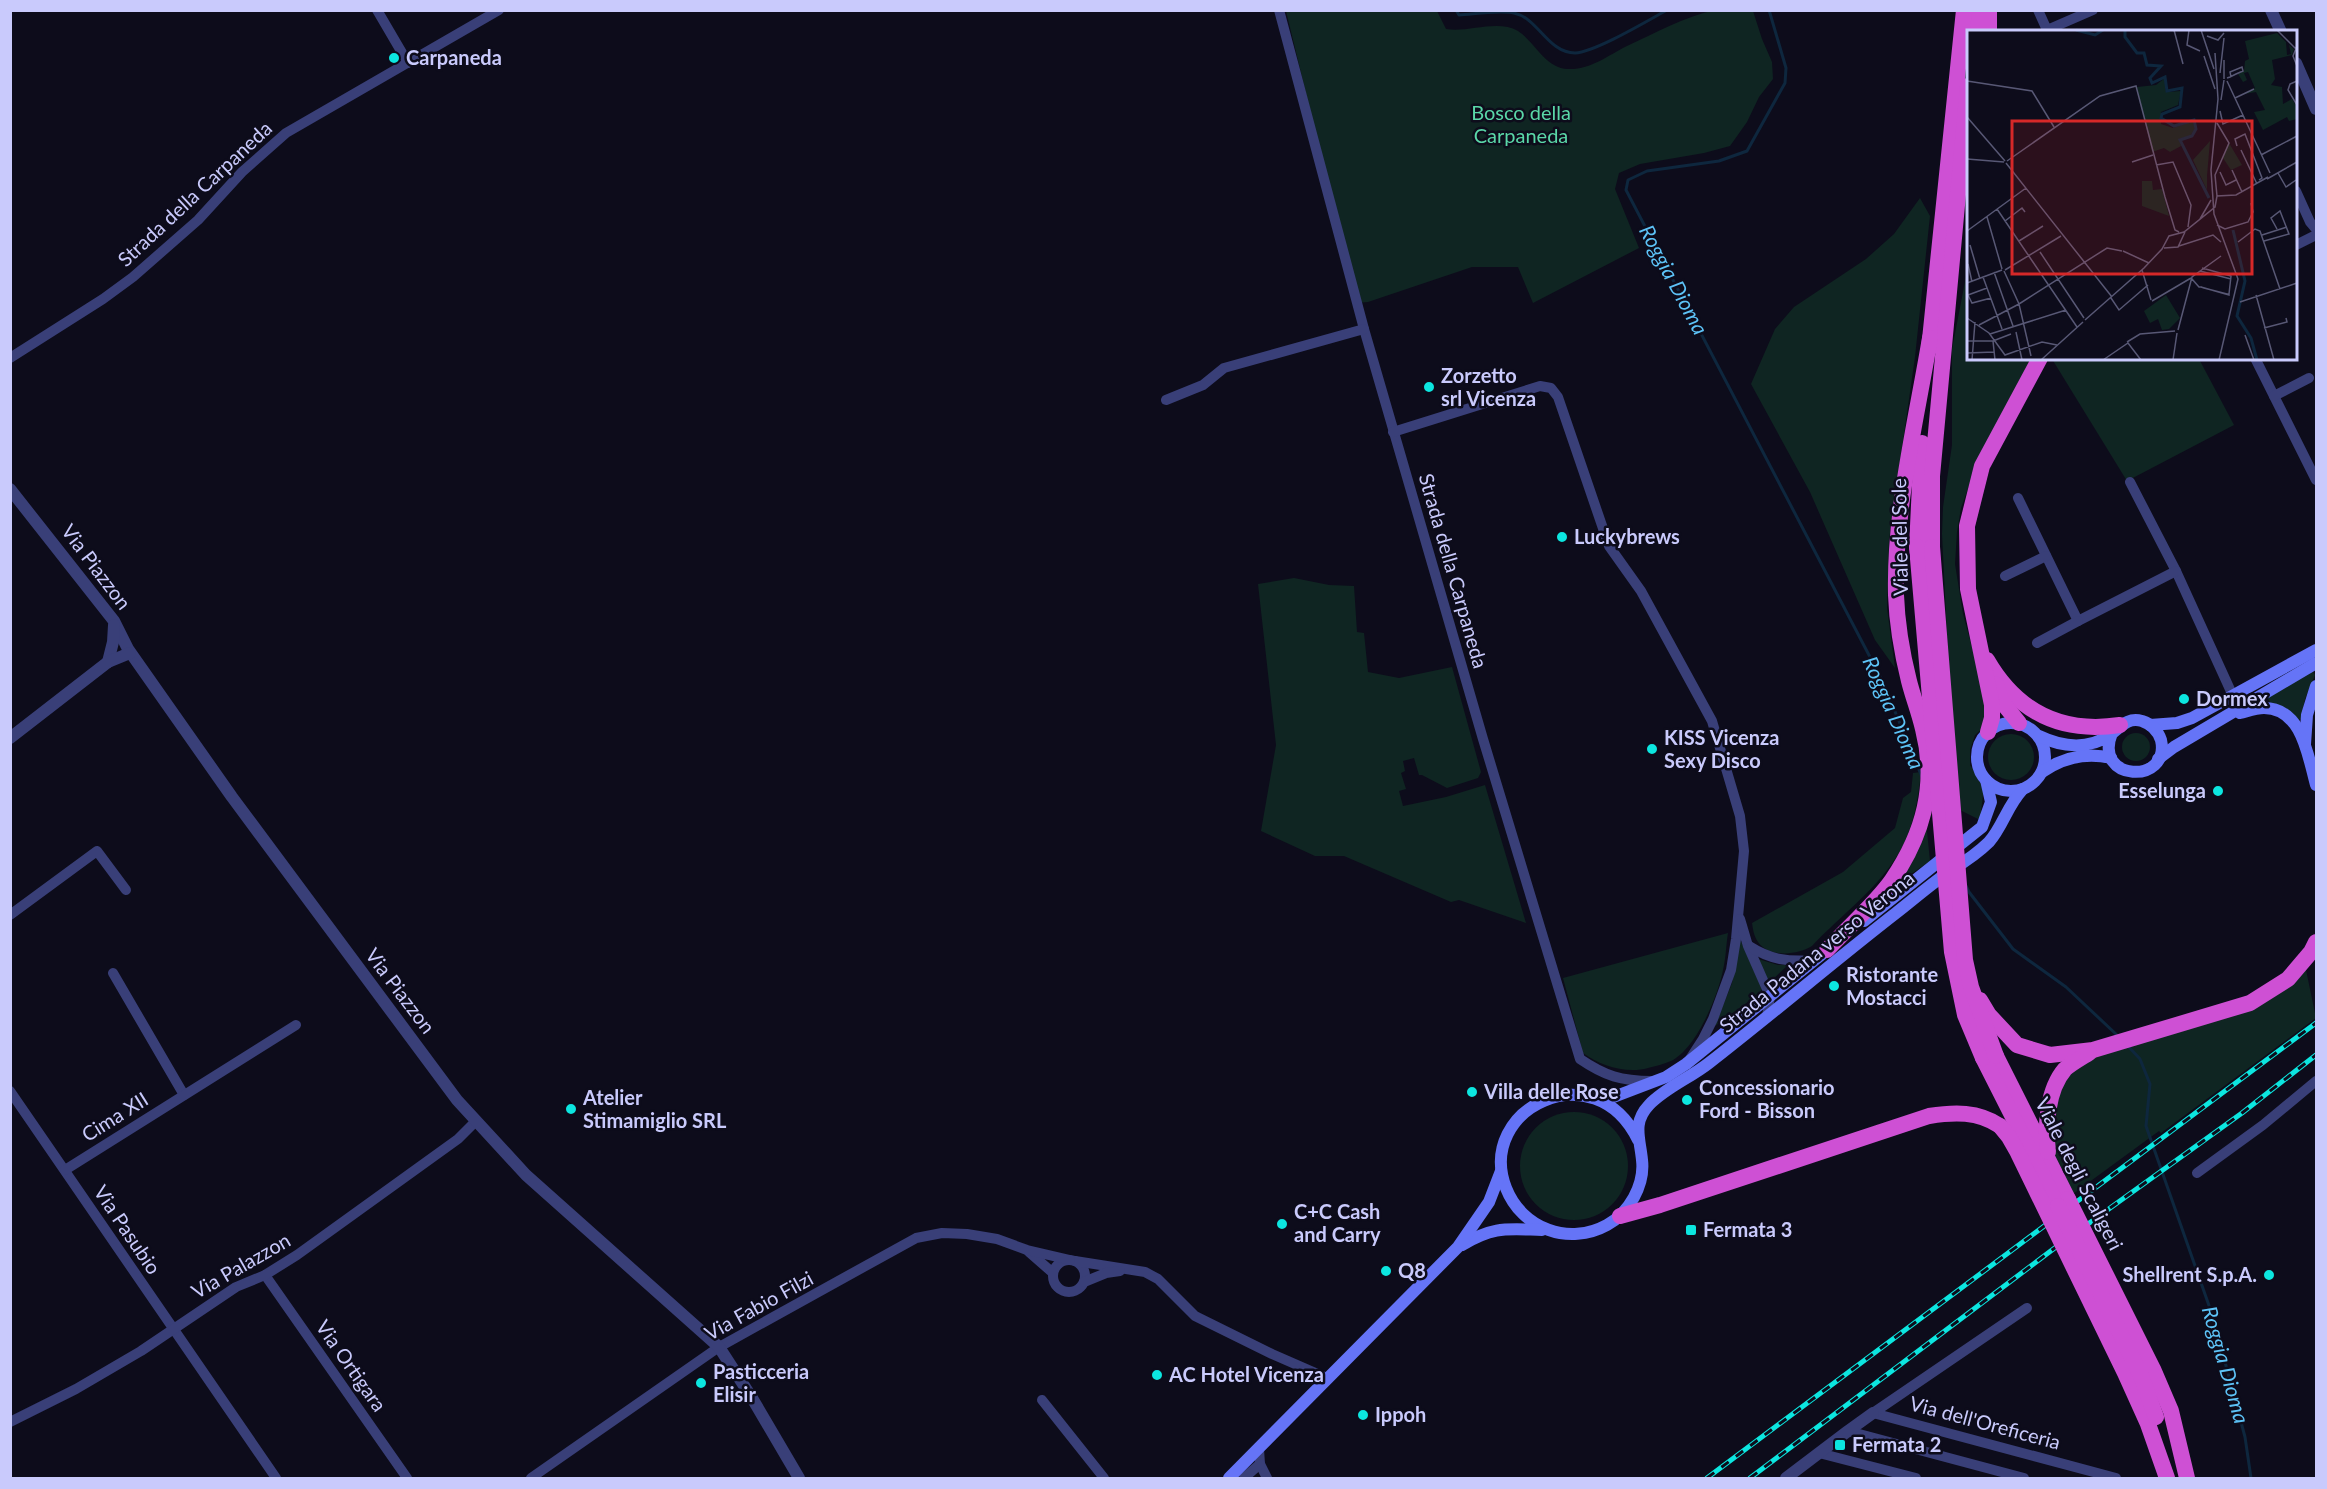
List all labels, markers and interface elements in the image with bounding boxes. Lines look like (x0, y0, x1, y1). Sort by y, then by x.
inset map (1967, 30, 2297, 360)
place label: Carpaneda (406, 45, 502, 69)
marker: Carpaneda (387, 51, 401, 65)
park label: Bosco della Carpaneda (1471, 100, 1571, 147)
street label: Strada della Carpaneda (112, 116, 276, 271)
water label: Roggia Dioma (1635, 220, 1714, 339)
place label: Zorzetto srl Vicenza (1441, 363, 1536, 410)
marker: Zorzetto srl Vicenza (1422, 380, 1436, 394)
street label: Strada della Carpaneda (1415, 470, 1493, 671)
street label: Viale del Sole (1886, 478, 1912, 596)
street label: Via Piazzon (57, 519, 137, 614)
place label: Luckybrews (1574, 524, 1680, 548)
marker: Luckybrews (1555, 530, 1569, 544)
water label: Roggia Dioma (1858, 652, 1930, 773)
place label: Dormex (2196, 686, 2268, 710)
marker: Dormex (2177, 692, 2191, 706)
place label: KISS Vicenza Sexy Disco (1664, 725, 1779, 772)
marker: KISS Vicenza Sexy Disco (1645, 742, 1659, 756)
place label: Esselunga (2118, 778, 2206, 802)
marker: Esselunga (2211, 784, 2225, 798)
street label: Strada Padana verso Verona (1714, 865, 1919, 1037)
street label: Via Piazzon (361, 943, 441, 1038)
place label: Ristorante Mostacci (1846, 962, 1938, 1009)
marker: Ristorante Mostacci (1827, 979, 1841, 993)
place label: Concessionario Ford - Bisson (1699, 1075, 1835, 1122)
place label: Villa delle Rose (1483, 1079, 1619, 1103)
place label: Atelier Stimamiglio SRL (582, 1085, 727, 1132)
marker: Villa delle Rose (1465, 1085, 1479, 1099)
street label: Cima XII (77, 1086, 152, 1146)
marker: Concessionario Ford - Bisson (1680, 1093, 1694, 1107)
street label: Viale degli Scaligeri (2031, 1093, 2129, 1254)
marker: Atelier Stimamiglio SRL (564, 1102, 578, 1116)
street label: Via Pasubio (89, 1180, 166, 1279)
place label: C+C Cash and Carry (1294, 1199, 1381, 1246)
marker: C+C Cash and Carry (1275, 1217, 1289, 1231)
place label: Fermata 3 (1703, 1217, 1792, 1241)
marker: Fermata 3 (1684, 1223, 1698, 1237)
street label: Via Palazzon (187, 1227, 294, 1303)
place label: Q8 (1398, 1258, 1426, 1282)
place label: Shellrent S.p.A. (2123, 1262, 2257, 1286)
marker: Q8 (1379, 1264, 1393, 1278)
street label: Via Fabio Filzi (700, 1265, 817, 1345)
marker: Shellrent S.p.A. (2262, 1268, 2276, 1282)
water label: Roggia Dioma (2198, 1303, 2255, 1426)
street label: Via Ortigara (312, 1315, 392, 1416)
place label: Pasticceria Elisir (713, 1359, 809, 1406)
place label: AC Hotel Vicenza (1168, 1362, 1324, 1386)
marker: AC Hotel Vicenza (1150, 1368, 1164, 1382)
marker: Pasticceria Elisir (694, 1376, 708, 1390)
street label: Via dell'Oreficeria (1907, 1390, 2063, 1454)
place label: Ippoh (1375, 1402, 1426, 1426)
marker: Ippoh (1356, 1408, 1370, 1422)
place label: Fermata 2 (1852, 1432, 1941, 1456)
marker: Fermata 2 (1833, 1438, 1847, 1452)

